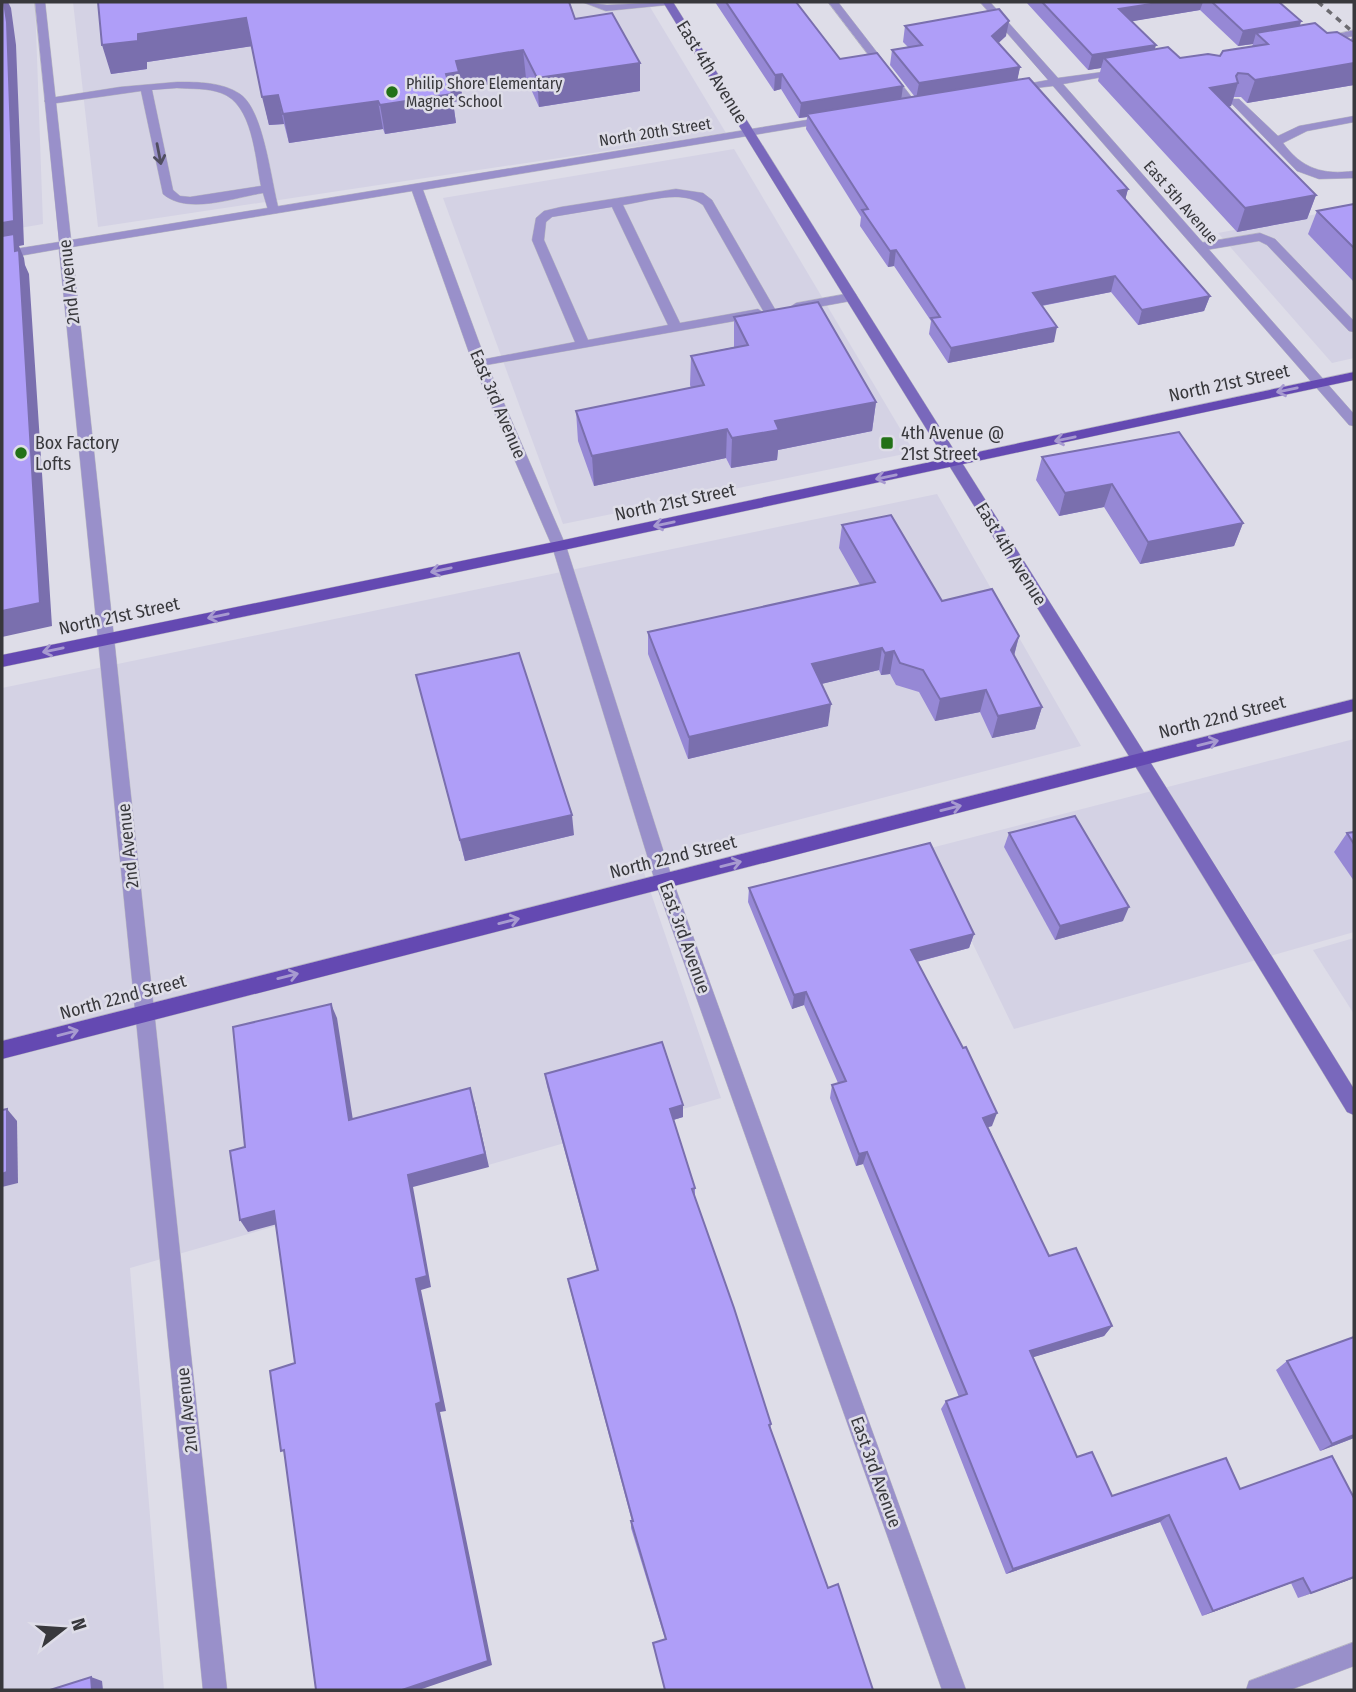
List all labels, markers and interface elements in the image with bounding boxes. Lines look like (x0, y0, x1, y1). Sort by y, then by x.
street label: East 4th Avenue (672, 17, 752, 128)
place label: Philip Shore Elementary Magnet School (406, 74, 563, 111)
marker: Philip Shore Elementary Magnet School (384, 84, 400, 100)
street label: North 20th Street (598, 114, 713, 150)
one-way arrow (153, 142, 167, 165)
street label: East 5th Avenue (1140, 157, 1222, 247)
street label: 2nd Avenue (54, 238, 84, 326)
street label: East 3rd Avenue (465, 346, 531, 462)
street label: North 21st Street (1167, 359, 1292, 407)
one-way arrow (1277, 385, 1299, 398)
place label: 4th Avenue @ 21st Street (901, 422, 1004, 465)
place label: Box Factory Lofts (35, 432, 119, 475)
one-way arrow (1054, 432, 1077, 446)
marker: 4th Avenue @ 21st Street (879, 435, 895, 451)
marker: Box Factory Lofts (13, 445, 29, 461)
one-way arrow (875, 471, 898, 484)
street label: North 21st Street (613, 478, 738, 526)
street label: East 4th Avenue (971, 499, 1051, 610)
one-way arrow (653, 518, 676, 531)
one-way arrow (430, 564, 453, 578)
street label: North 21st Street (57, 592, 182, 640)
one-way arrow (207, 609, 230, 623)
one-way arrow (42, 643, 65, 657)
street label: North 22nd Street (1156, 691, 1288, 743)
one-way arrow (1196, 736, 1219, 749)
one-way arrow (939, 801, 962, 814)
street label: 2nd Avenue (113, 802, 143, 890)
street label: North 22nd Street (607, 831, 739, 883)
one-way arrow (719, 857, 741, 870)
street label: East 3rd Avenue (655, 879, 715, 997)
one-way arrow (497, 914, 520, 927)
one-way arrow (276, 969, 299, 982)
street label: North 22nd Street (57, 970, 189, 1024)
one-way arrow (56, 1026, 79, 1039)
street label: 2nd Avenue (172, 1366, 202, 1454)
street label: East 3rd Avenue (846, 1413, 906, 1531)
north arrow (28, 1594, 98, 1664)
text: N (66, 1615, 91, 1633)

